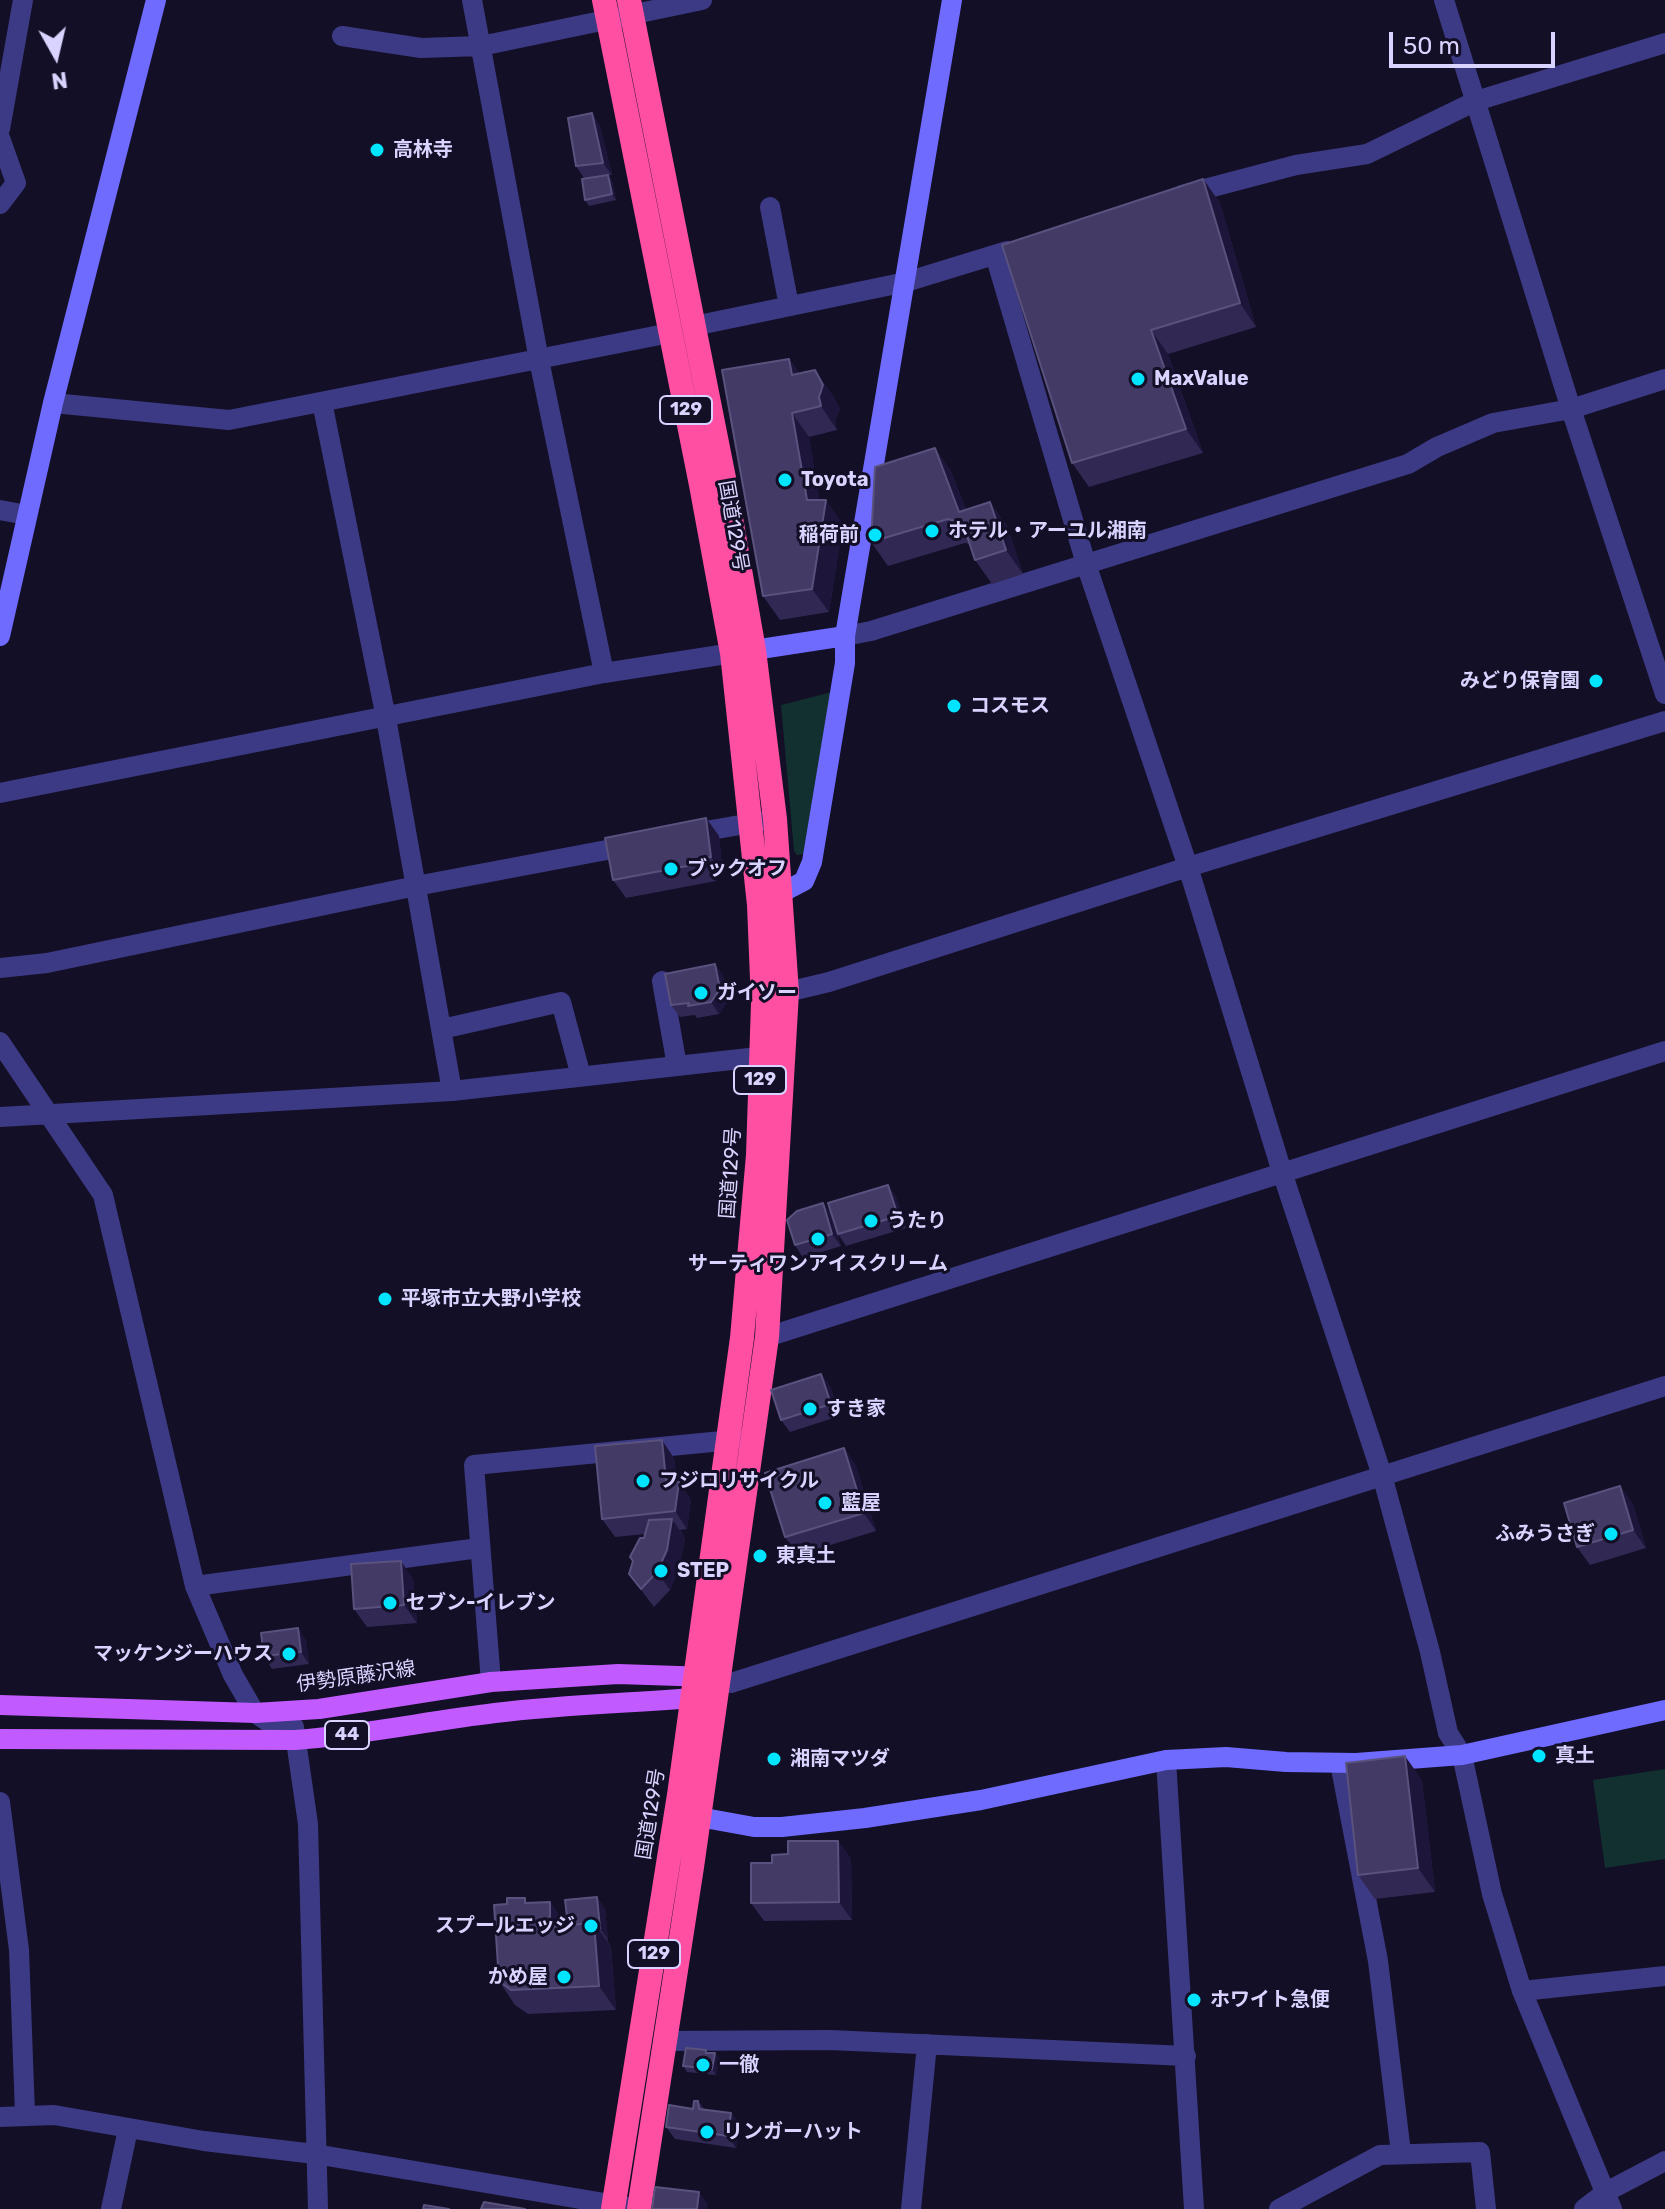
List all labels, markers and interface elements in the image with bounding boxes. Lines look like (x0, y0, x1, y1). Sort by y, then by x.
north arrow (16, 16, 96, 96)
scale bar (1393, 16, 1559, 66)
text: 50 m (1403, 32, 1460, 60)
text: N (50, 66, 69, 95)
place label: 高林寺 (393, 138, 453, 162)
marker: 高林寺 (368, 141, 386, 159)
place label: MaxValue (1154, 367, 1249, 391)
marker: MaxValue (1129, 370, 1147, 388)
road number: 129 (660, 396, 712, 424)
place label: Toyota (801, 468, 868, 492)
marker: Toyota (776, 471, 794, 489)
street label: 国道129号 (713, 479, 753, 573)
place label: ホテル・アーユル湘南 (948, 519, 1147, 543)
marker: ホテル・アーユル湘南 (923, 522, 941, 540)
place label: 稲荷前 (799, 523, 859, 547)
marker: 稲荷前 (866, 526, 884, 544)
place label: みどり保育園 (1460, 669, 1580, 693)
marker: みどり保育園 (1587, 672, 1605, 690)
place label: コスモス (970, 694, 1050, 718)
marker: コスモス (945, 697, 963, 715)
place label: ブックオフ (687, 857, 787, 881)
marker: ブックオフ (662, 860, 680, 878)
place label: ガイソー (717, 981, 797, 1005)
marker: ガイソー (692, 984, 710, 1002)
road number: 129 (734, 1066, 786, 1094)
street label: 国道129号 (716, 1126, 746, 1220)
place label: うたり (887, 1209, 947, 1233)
marker: うたり (862, 1212, 880, 1230)
marker: サーティワンアイスクリーム (809, 1230, 827, 1248)
place label: サーティワンアイスクリーム (688, 1252, 948, 1276)
place label: 平塚市立大野小学校 (401, 1287, 581, 1311)
marker: 平塚市立大野小学校 (376, 1290, 394, 1308)
place label: すき家 (826, 1397, 886, 1421)
marker: すき家 (801, 1400, 819, 1418)
place label: フジロリサイクル (659, 1469, 819, 1493)
marker: フジロリサイクル (634, 1472, 652, 1490)
place label: 藍屋 (841, 1491, 881, 1515)
marker: 藍屋 (816, 1494, 834, 1512)
place label: ふみうさぎ (1495, 1522, 1595, 1546)
marker: ふみうさぎ (1602, 1525, 1620, 1543)
place label: 東真土 (776, 1544, 836, 1568)
marker: 東真土 (751, 1547, 769, 1565)
place label: STEP (677, 1559, 729, 1583)
marker: STEP (652, 1562, 670, 1580)
place label: セブン-イレブン (406, 1591, 556, 1615)
marker: セブン-イレブン (381, 1594, 399, 1612)
place label: マッケンジーハウス (93, 1642, 273, 1666)
marker: マッケンジーハウス (280, 1645, 298, 1663)
street label: 伊勢原藤沢線 (295, 1657, 417, 1697)
road number: 44 (325, 1721, 369, 1749)
place label: 真土 (1555, 1744, 1595, 1768)
place label: 湘南マツダ (790, 1747, 890, 1771)
marker: 真土 (1530, 1747, 1548, 1765)
marker: 湘南マツダ (765, 1750, 783, 1768)
street label: 国道129号 (632, 1767, 670, 1861)
place label: スプールエッジ (435, 1914, 575, 1938)
marker: スプールエッジ (582, 1917, 600, 1935)
road number: 129 (628, 1940, 680, 1968)
place label: かめ屋 (488, 1965, 548, 1989)
marker: かめ屋 (555, 1968, 573, 1986)
place label: ホワイト急便 (1210, 1988, 1330, 2012)
marker: ホワイト急便 (1185, 1991, 1203, 2009)
place label: 一徹 (719, 2053, 759, 2077)
marker: 一徹 (694, 2056, 712, 2074)
place label: リンガーハット (723, 2120, 863, 2144)
marker: リンガーハット (698, 2123, 716, 2141)

